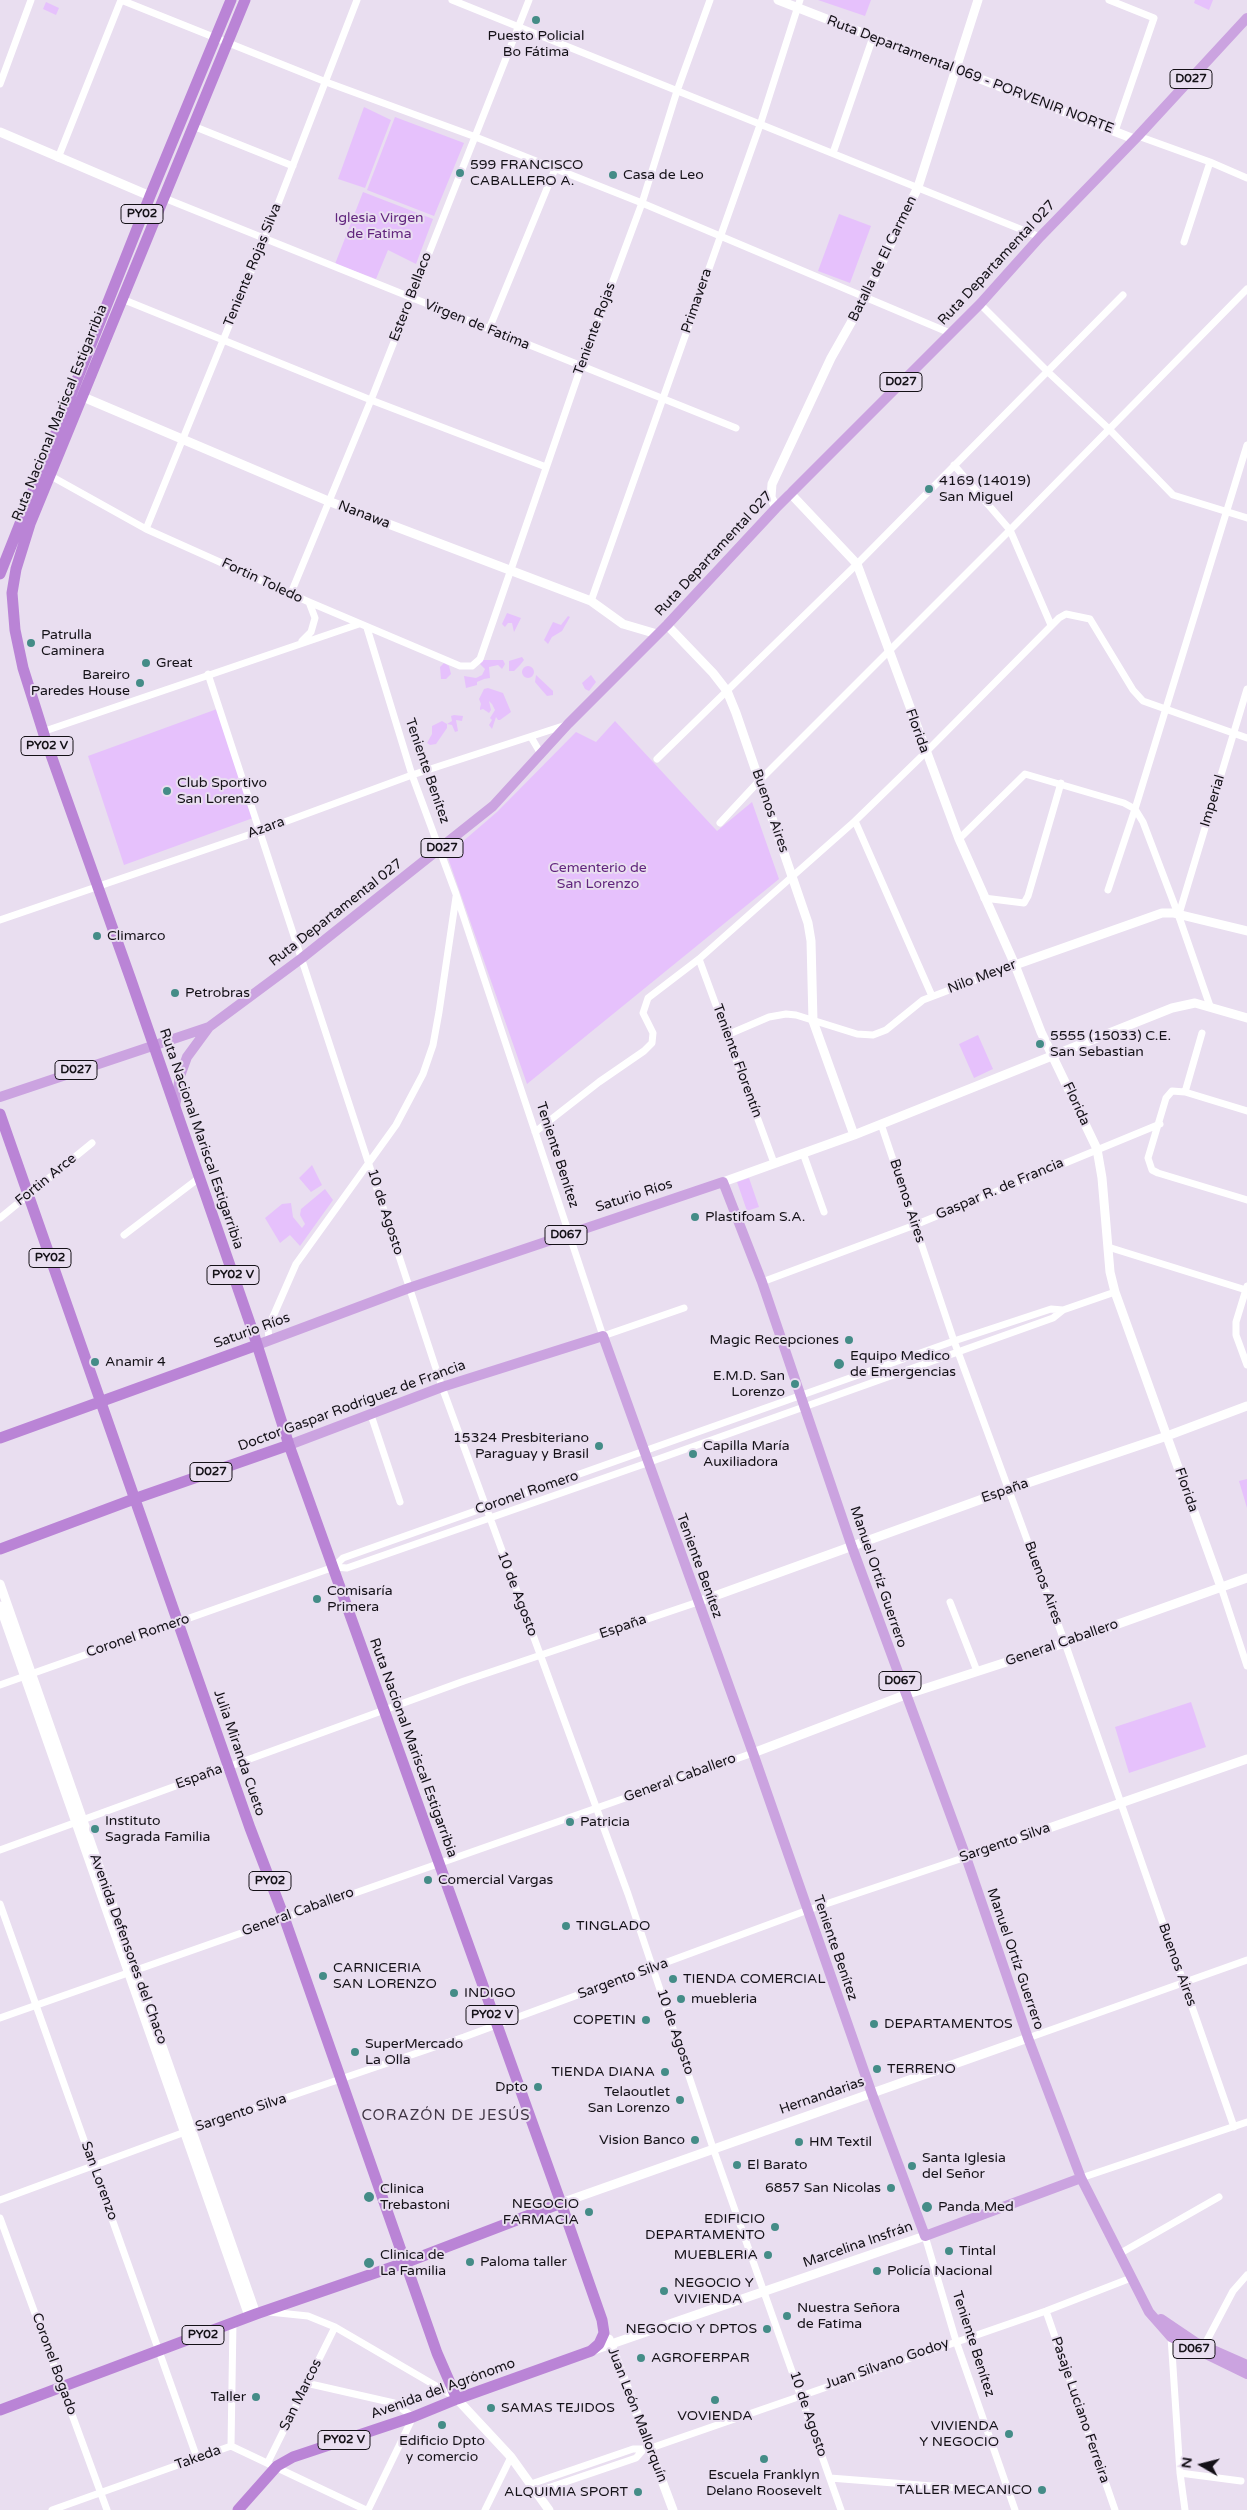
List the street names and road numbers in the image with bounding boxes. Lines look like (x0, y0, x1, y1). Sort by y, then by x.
street label: Ruta Departamental 069 - PORVENIR NORTE (824, 12, 1116, 138)
road number: D027 (1170, 70, 1212, 88)
street label: Batalla de El Carmen (845, 193, 921, 325)
street label: Ruta Departamental 027 (935, 197, 1059, 329)
street label: Teniente Rojas Silva (221, 201, 285, 329)
road number: PY02 (121, 204, 163, 223)
street label: Estero Bellaco (386, 250, 436, 344)
street label: Primavera (678, 266, 716, 336)
street label: Teniente Rojas (570, 280, 620, 378)
street label: Virgen de Fatima (422, 296, 532, 354)
street label: Ruta Nacional Mariscal Estigarribia (9, 302, 111, 524)
road number: D027 (880, 372, 922, 392)
street label: Ruta Departamental 027 (652, 488, 776, 620)
street label: Nanawa (336, 497, 392, 533)
street label: Fortin Toledo (219, 555, 305, 607)
street label: Florida (901, 707, 933, 755)
street label: Teniente Benítez (401, 716, 453, 826)
road number: PY02 V (21, 736, 73, 756)
street label: Buenos Aires (748, 767, 792, 855)
street label: Imperial (1197, 773, 1229, 829)
street label: Azara (245, 814, 287, 842)
road number: D027 (421, 838, 463, 858)
street label: Ruta Departamental 027 (266, 856, 406, 970)
street label: Nilo Meyer (945, 956, 1019, 998)
street label: Teniente Florentín (709, 1002, 765, 1120)
street label: Ruta Nacional Mariscal Estigarribia (155, 1026, 247, 1252)
road number: D027 (55, 1060, 97, 1080)
street label: Florida (1059, 1080, 1093, 1128)
street label: Teniente Benítez (532, 1100, 582, 1210)
street label: Fortin Arce (12, 1150, 80, 1210)
street label: Gaspar R. de Francia (934, 1154, 1066, 1224)
street label: Buenos Aires (886, 1157, 928, 1245)
street label: 10 de Agosto (363, 1167, 407, 1257)
street label: Saturio Ríos (593, 1176, 675, 1216)
road number: D067 (545, 1226, 587, 1244)
road number: PY02 (29, 1248, 71, 1268)
road number: PY02 V (207, 1266, 259, 1284)
street label: Saturio Ríos (212, 1309, 292, 1353)
street label: Doctor Gaspar Rodríguez de Francia (236, 1357, 468, 1455)
road number: D027 (190, 1462, 232, 1481)
street label: Florida (1171, 1466, 1201, 1514)
street label: Coronel Romero (473, 1467, 581, 1519)
street label: España (979, 1475, 1031, 1507)
street label: Manuel Ortíz Guerrero (846, 1504, 910, 1650)
street label: Teniente Benítez (672, 1511, 726, 1621)
street label: Buenos Aires (1020, 1539, 1066, 1627)
street label: 10 de Agosto (493, 1549, 541, 1639)
street label: Coronel Romero (84, 1610, 192, 1662)
street label: España (597, 1611, 649, 1643)
street label: General Caballero (1003, 1616, 1121, 1670)
street label: Ruta Nacional Mariscal Estigarribia (365, 1636, 461, 1860)
road number: D067 (879, 1672, 921, 1690)
street label: Julia Miranda Cueto (210, 1688, 268, 1818)
street label: General Caballero (622, 1750, 738, 1806)
street label: España (173, 1761, 225, 1793)
street label: Sargento Silva (957, 1820, 1053, 1866)
street label: Avenida Defensores del Chaco (86, 1851, 170, 2047)
road number: PY02 (249, 1872, 291, 1890)
street label: General Caballero (240, 1884, 356, 1940)
street label: Manuel Ortíz Guerrero (983, 1886, 1047, 2032)
street label: Teniente Benítez (809, 1893, 861, 2003)
street label: Buenos Aires (1154, 1921, 1200, 2009)
street label: Sargento Silva (576, 1955, 670, 2003)
street label: 10 de Agosto (652, 1987, 698, 2077)
road number: PY02 V (466, 2006, 518, 2024)
street label: Hernandarias (777, 2074, 867, 2118)
street label: Sargento Silva (193, 2090, 289, 2136)
street label: San Lorenzo (77, 2139, 121, 2223)
street label: Marcelina Insfrán (801, 2218, 915, 2272)
street label: Teniente Benítez (948, 2289, 998, 2399)
street label: Coronel Bogado (28, 2311, 80, 2417)
road number: PY02 (182, 2326, 224, 2344)
street label: Juan Silvano Godoy (823, 2335, 951, 2393)
street label: Pasaje Luciano Ferreira (1047, 2335, 1113, 2485)
road number: D067 (1173, 2340, 1215, 2358)
street label: Juan León Mallorquín (604, 2345, 670, 2485)
street label: Avenida del Agrónomo (368, 2355, 518, 2423)
street label: San Marcos (276, 2356, 326, 2434)
street label: 10 de Agosto (785, 2369, 831, 2459)
road number: PY02 V (318, 2430, 370, 2450)
street label: Takeda (173, 2442, 223, 2474)

